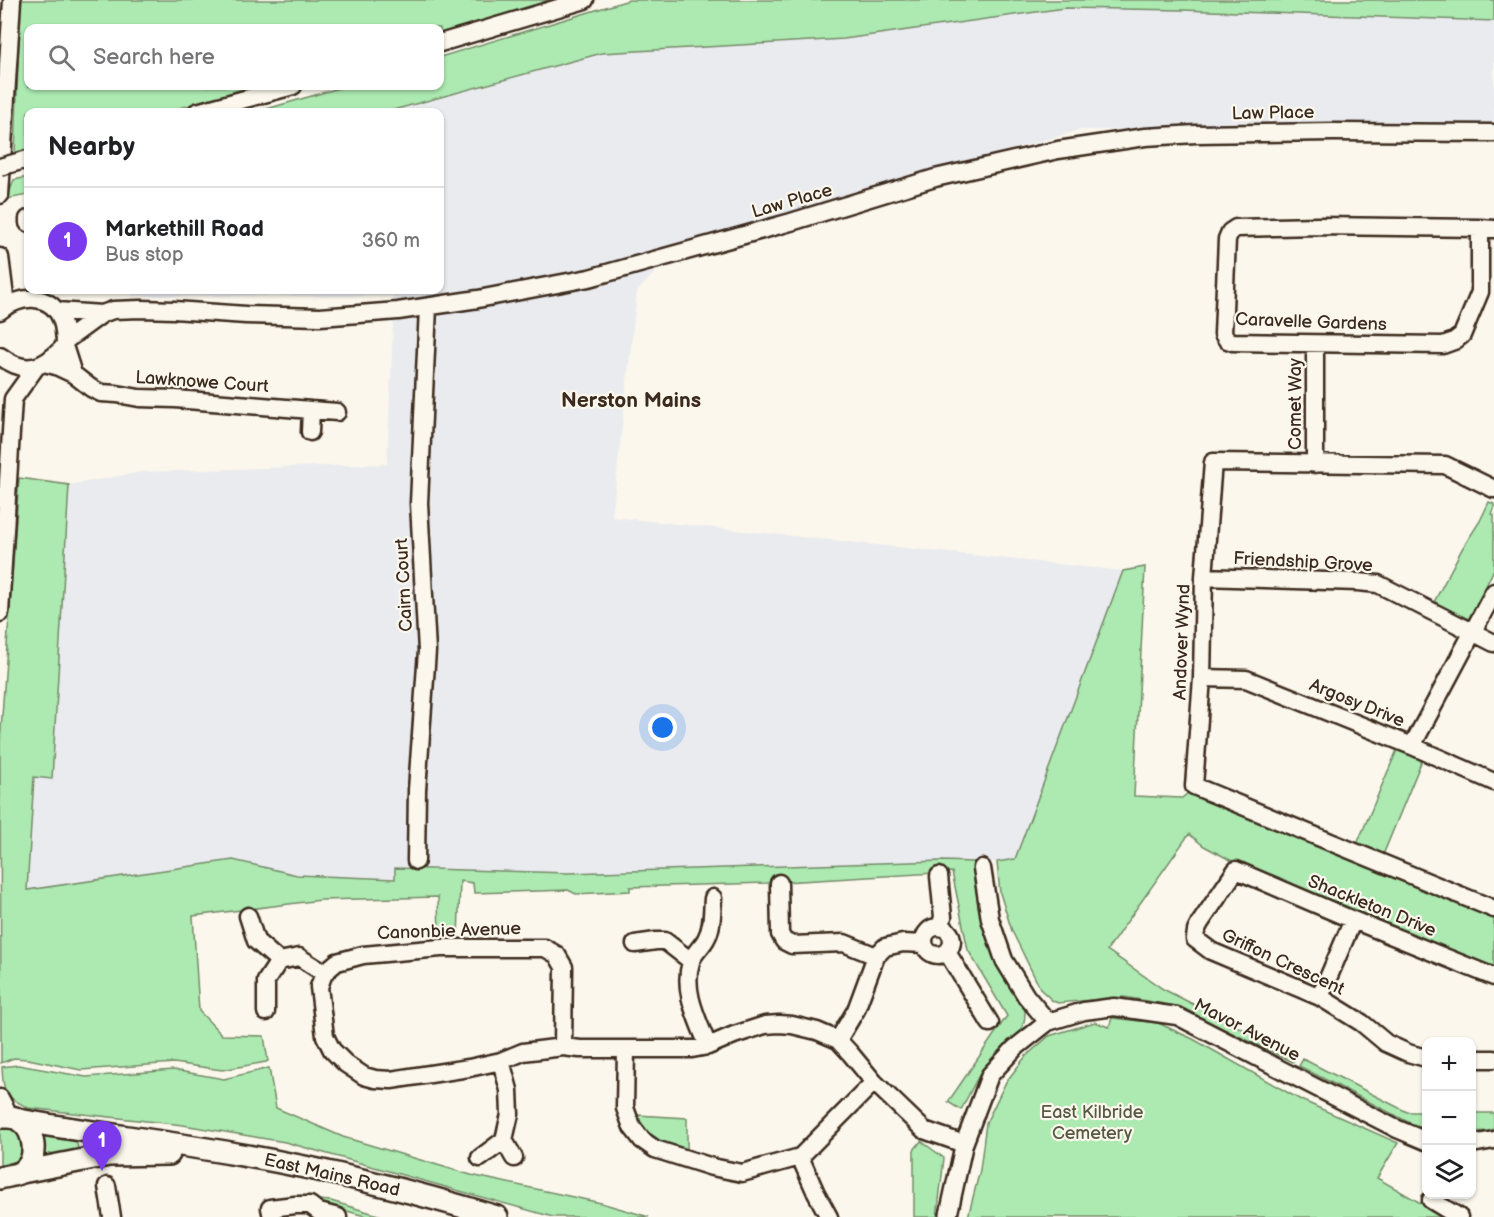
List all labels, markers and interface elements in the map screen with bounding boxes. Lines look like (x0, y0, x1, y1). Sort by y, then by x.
search box (24, 24, 444, 90)
icon: search (45, 41, 78, 74)
text: Search here (93, 44, 215, 71)
street label: Law Place (1232, 102, 1315, 124)
text: Nearby (48, 132, 135, 163)
street label: Law Place (749, 179, 835, 222)
text: Markethill Road (105, 216, 264, 243)
text: 1 (63, 229, 72, 253)
text: 360 m (362, 229, 420, 253)
text: Bus stop (105, 243, 184, 267)
street label: Caravelle Gardens (1235, 309, 1387, 335)
street label: Comet Way (1285, 357, 1306, 450)
street label: Lawknowe Court (135, 367, 270, 397)
district label: Nerston Mains (561, 388, 701, 413)
street label: Cairn Court (391, 537, 417, 632)
street label: Friendship Grove (1233, 548, 1374, 576)
street label: Andover Wynd (1169, 584, 1195, 700)
street label: Argosy Drive (1306, 674, 1408, 732)
your location (648, 713, 677, 742)
street label: Shackleton Drive (1305, 871, 1440, 941)
street label: Canonbie Avenue (377, 918, 522, 944)
street label: Griffon Crescent (1218, 924, 1348, 1000)
street label: Mavor Avenue (1190, 994, 1304, 1066)
map controls (1422, 1037, 1476, 1199)
button: + (1422, 1037, 1476, 1091)
button: − (1422, 1091, 1476, 1145)
park label: East Kilbride Cemetery (1040, 1102, 1144, 1144)
pin: 1 (82, 1122, 122, 1171)
button: layers (1422, 1145, 1476, 1199)
street label: East Mains Road (262, 1149, 402, 1201)

